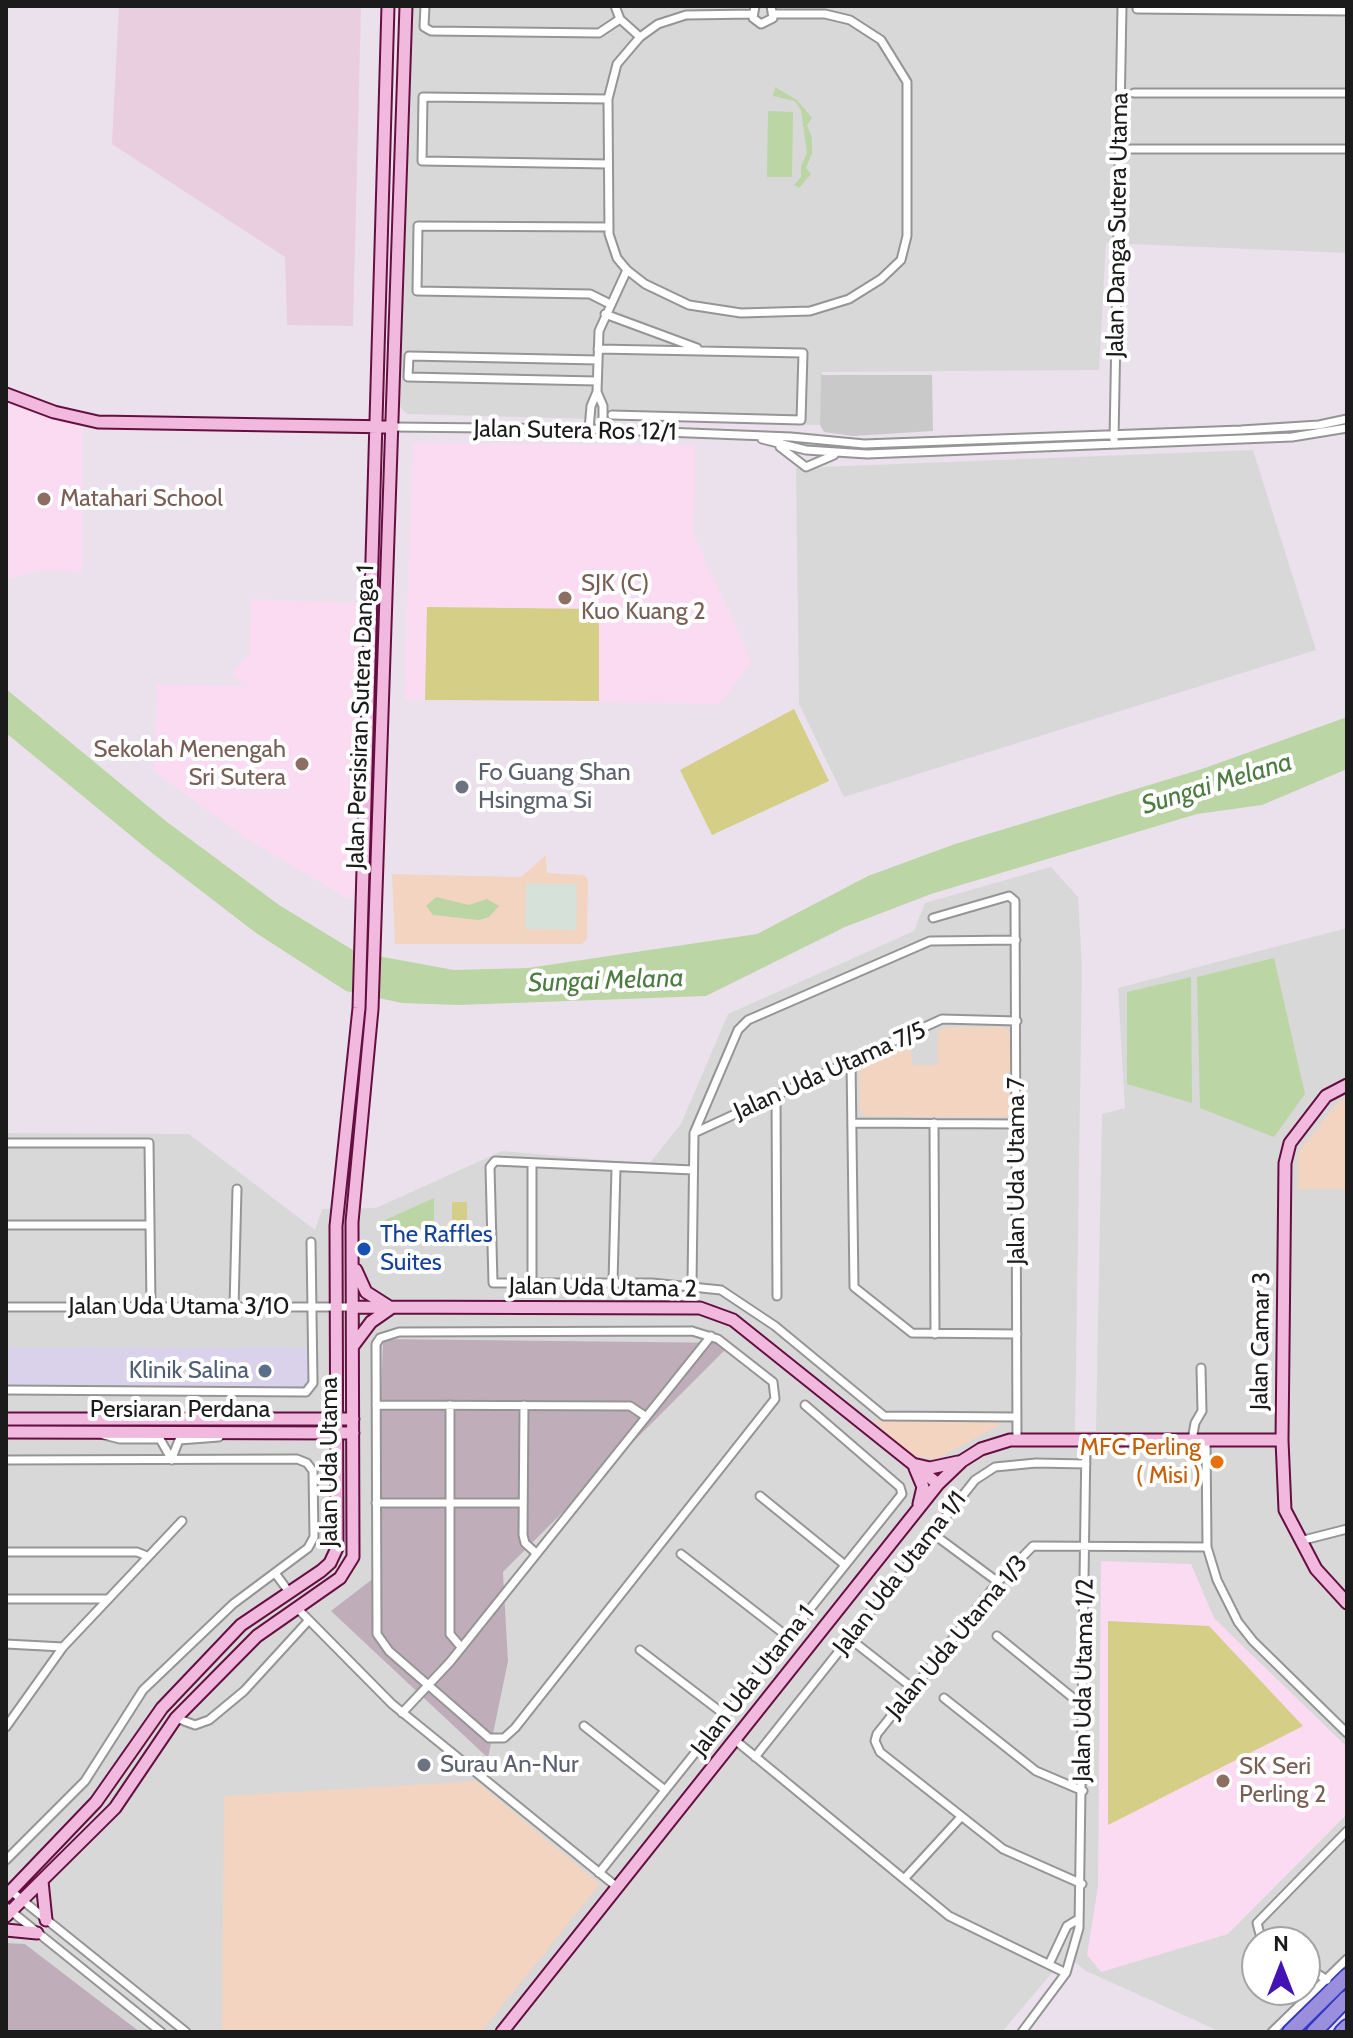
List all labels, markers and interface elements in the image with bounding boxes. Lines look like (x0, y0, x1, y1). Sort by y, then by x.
street label: Jalan Danga Sutera Utama (1101, 92, 1135, 358)
street label: Jalan Sutera Ros 12/1 (473, 415, 677, 447)
place label: Matahari School (60, 485, 223, 513)
marker: Matahari School (35, 490, 53, 508)
street label: Jalan Persisiran Sutera Danga 1 (341, 564, 381, 870)
place label: SJK (C) Kuo Kuang 2 (581, 570, 706, 626)
marker: SJK (C) Kuo Kuang 2 (556, 589, 574, 607)
place label: Sekolah Menengah Sri Sutera (94, 736, 286, 792)
water label: Sungai Melana (1138, 746, 1296, 822)
marker: Sekolah Menengah Sri Sutera (293, 755, 311, 773)
place label: Fo Guang Shan Hsingma Si (478, 759, 631, 815)
marker: Fo Guang Shan Hsingma Si (453, 778, 471, 796)
water label: Sungai Melana (528, 963, 684, 999)
street label: Jalan Uda Utama 7/5 (730, 1016, 930, 1126)
street label: Jalan Uda Utama 7 (1003, 1077, 1031, 1265)
place label: The Raffles Suites (380, 1221, 493, 1277)
marker: The Raffles Suites (355, 1240, 373, 1258)
street label: Jalan Uda Utama 2 (509, 1272, 697, 1304)
street label: Jalan Camar 3 (1245, 1272, 1277, 1410)
street label: Jalan Uda Utama 3/10 (69, 1293, 289, 1321)
place label: Klinik Salina (129, 1357, 249, 1385)
marker: Klinik Salina (256, 1362, 274, 1380)
street label: Jalan Uda Utama (316, 1377, 344, 1547)
street label: Persiaran Perdana (90, 1396, 270, 1424)
place label: MFC Perling ( Misi ) (1080, 1434, 1201, 1490)
marker: MFC Perling ( Misi ) (1208, 1453, 1226, 1471)
street label: Jalan Uda Utama 1/1 (827, 1486, 973, 1660)
street label: Jalan Uda Utama 1/3 (880, 1550, 1034, 1724)
street label: Jalan Uda Utama 1/2 (1068, 1578, 1100, 1782)
street label: Jalan Uda Utama 1 (685, 1600, 821, 1762)
place label: Surau An-Nur (440, 1751, 579, 1779)
place label: SK Seri Perling 2 (1239, 1753, 1326, 1809)
marker: Surau An-Nur (415, 1756, 433, 1774)
marker: SK Seri Perling 2 (1214, 1772, 1232, 1790)
north arrow (1241, 1926, 1321, 2006)
text: N (1273, 1930, 1289, 1957)

